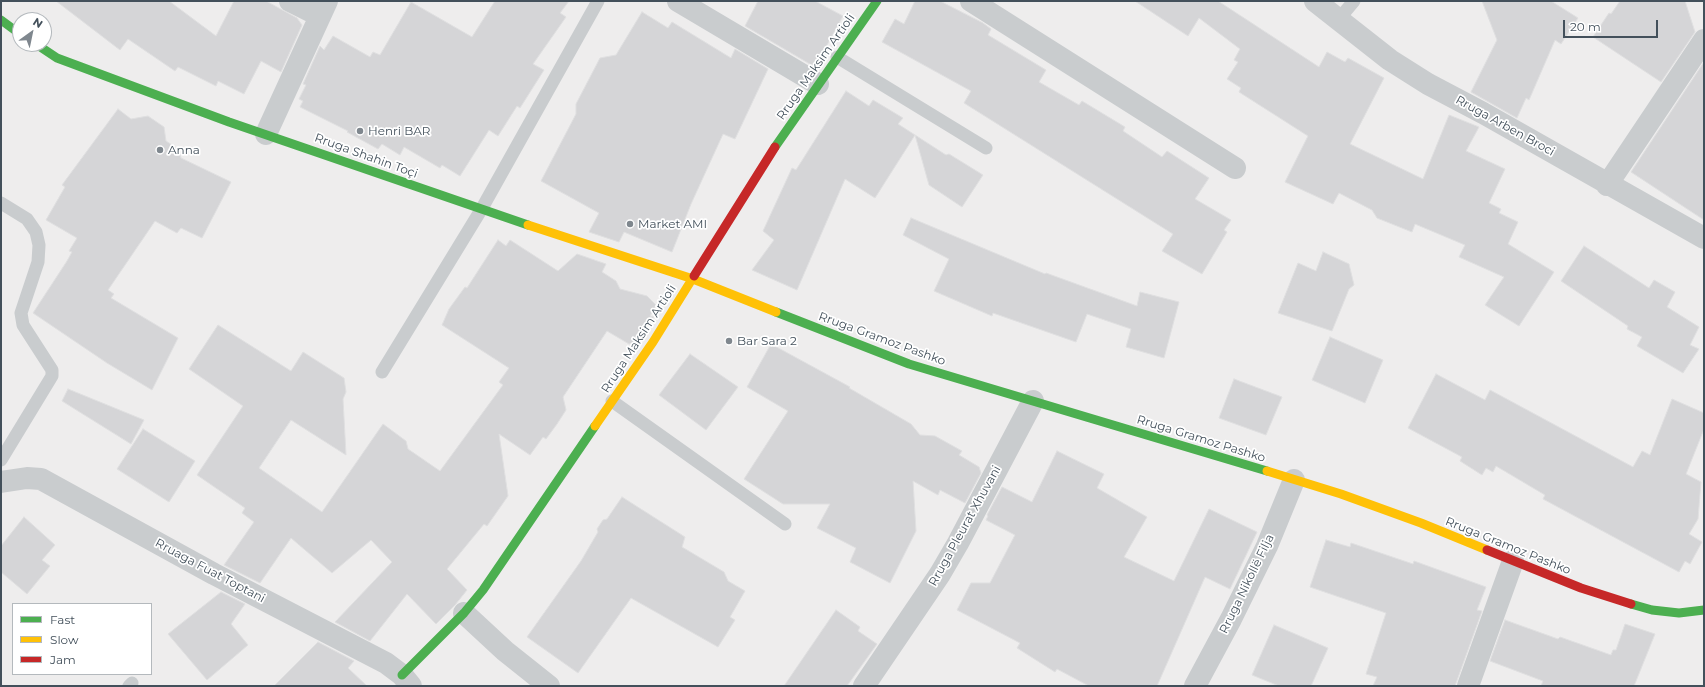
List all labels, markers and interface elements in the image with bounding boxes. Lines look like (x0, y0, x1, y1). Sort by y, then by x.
street label: Rruga Maksim Artioli (774, 11, 858, 123)
north arrow (12, 12, 52, 52)
scale bar (1565, 12, 1660, 38)
text: N (30, 14, 46, 31)
text: 20 m (1570, 19, 1601, 34)
street label: Rruga Arben Broci (1453, 93, 1557, 159)
place label: Henri BAR (368, 124, 430, 138)
marker: Henri BAR (355, 126, 365, 136)
street label: Rruga Shahin Toçi (312, 131, 420, 181)
place label: Anna (168, 143, 200, 157)
marker: Anna (155, 145, 165, 155)
place label: Market AMI (638, 217, 707, 231)
marker: Market AMI (625, 219, 635, 229)
street label: Rruga Maksim Artioli (599, 282, 679, 396)
street label: Rruga Gramoz Pashko (817, 309, 947, 369)
place label: Bar Sara 2 (737, 334, 797, 348)
marker: Bar Sara 2 (724, 336, 734, 346)
street label: Rruga Gramoz Pashko (1135, 413, 1267, 465)
street label: Rruga Pleurat Xhuvani (926, 463, 1004, 589)
street label: Rruga Gramoz Pashko (1443, 514, 1573, 578)
street label: Rruga Nikollë Filja (1217, 532, 1277, 636)
street label: Rruaga Fuat Toptani (153, 536, 267, 606)
legend (12, 603, 152, 675)
text: Fast (50, 612, 75, 627)
text: Slow (50, 632, 79, 647)
text: Jam (50, 652, 76, 667)

